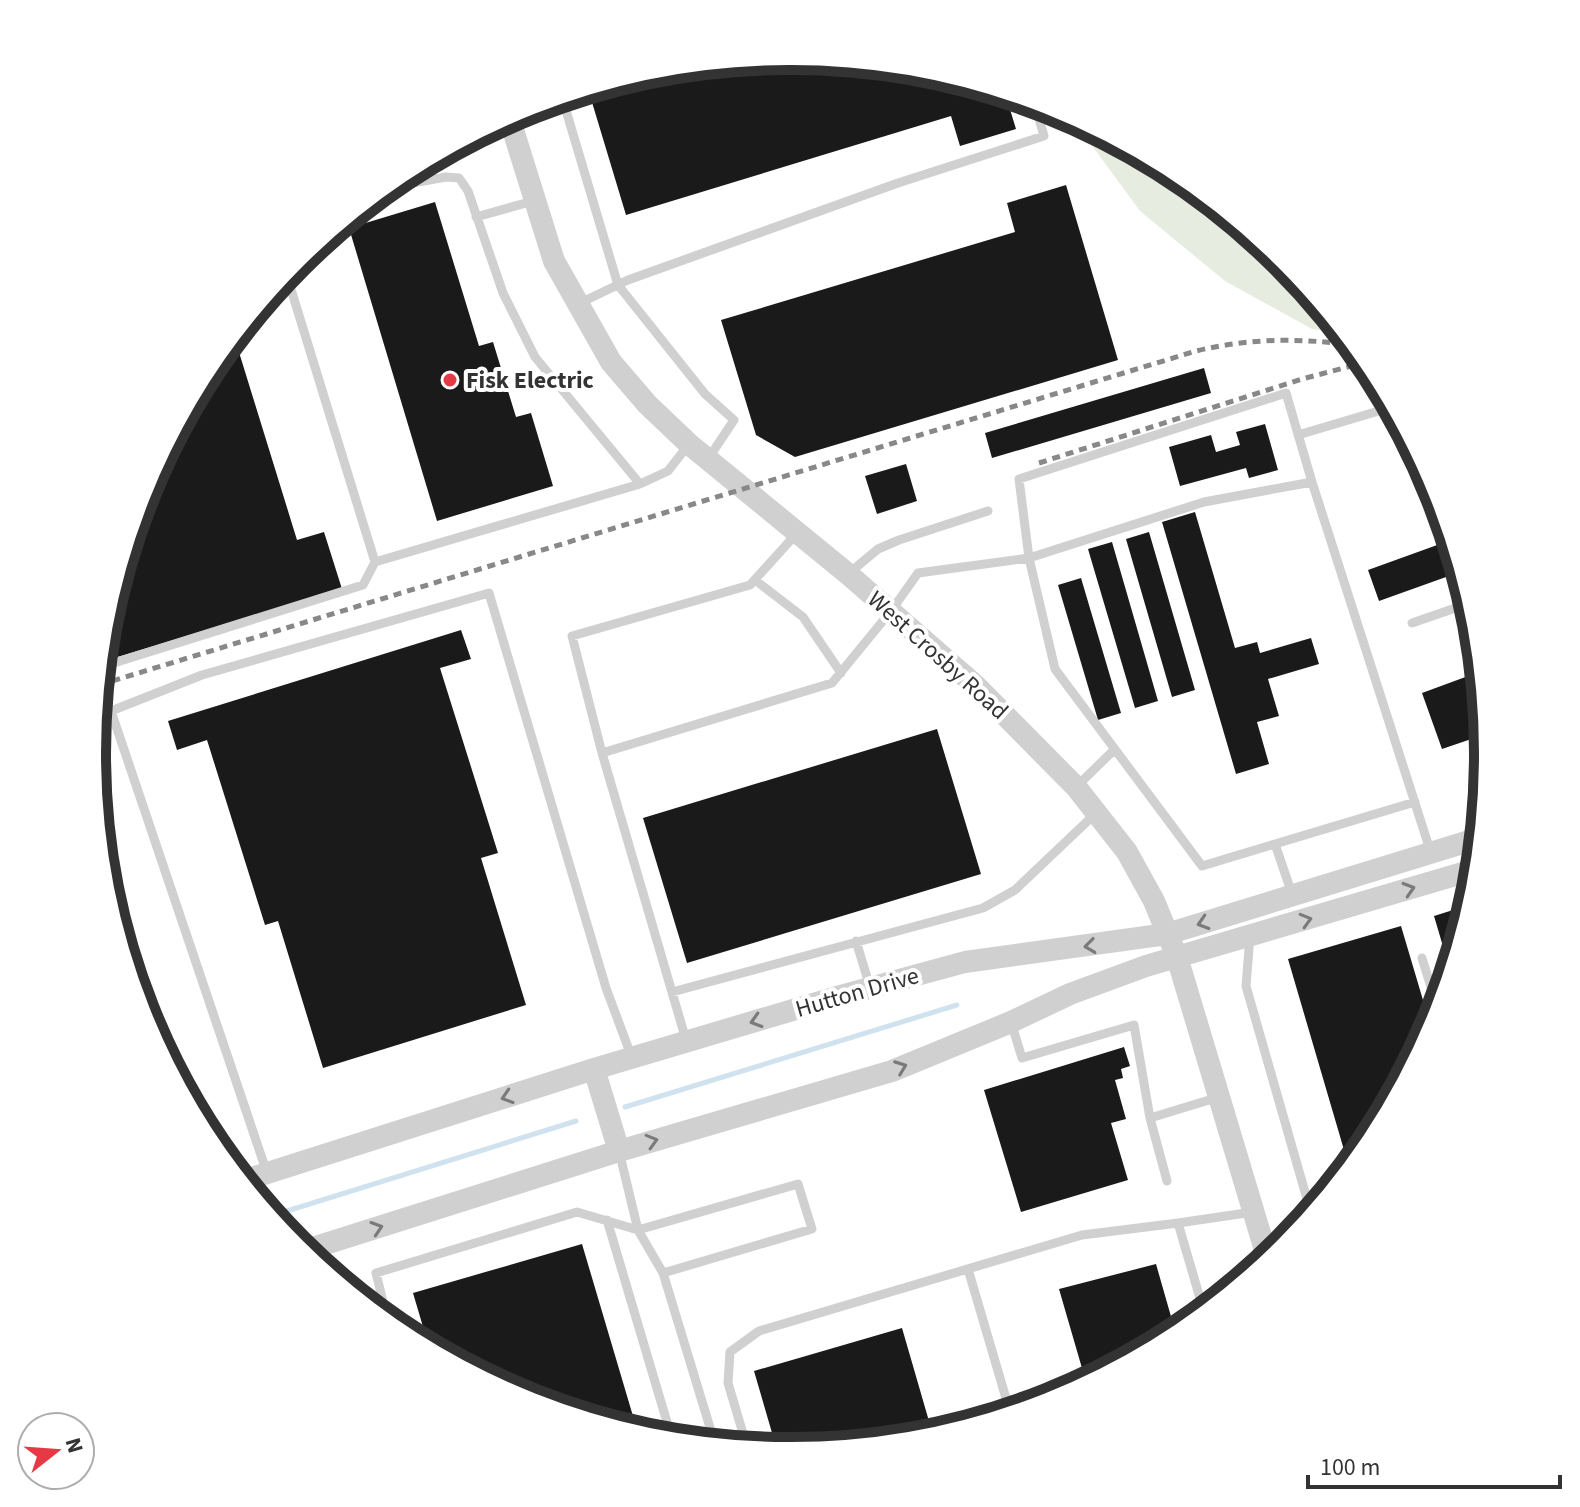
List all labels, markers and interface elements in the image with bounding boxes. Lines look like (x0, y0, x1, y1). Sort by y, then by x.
place label: Fisk Electric (466, 363, 594, 398)
marker: Fisk Electric (441, 371, 459, 389)
street label: West Crosby Road (860, 583, 1016, 728)
one-way arrow (1402, 882, 1416, 898)
one-way arrow (1298, 913, 1312, 929)
one-way arrow (1197, 914, 1210, 930)
one-way arrow (1084, 937, 1097, 954)
street label: Hutton Drive (791, 958, 923, 1027)
one-way arrow (749, 1012, 763, 1028)
one-way arrow (893, 1060, 907, 1077)
one-way arrow (500, 1088, 514, 1104)
one-way arrow (644, 1134, 658, 1150)
one-way arrow (370, 1221, 383, 1237)
north arrow (16, 1411, 96, 1491)
text: N (57, 1434, 92, 1457)
scale bar (1308, 1439, 1560, 1489)
text: 100 m (1320, 1450, 1380, 1485)

